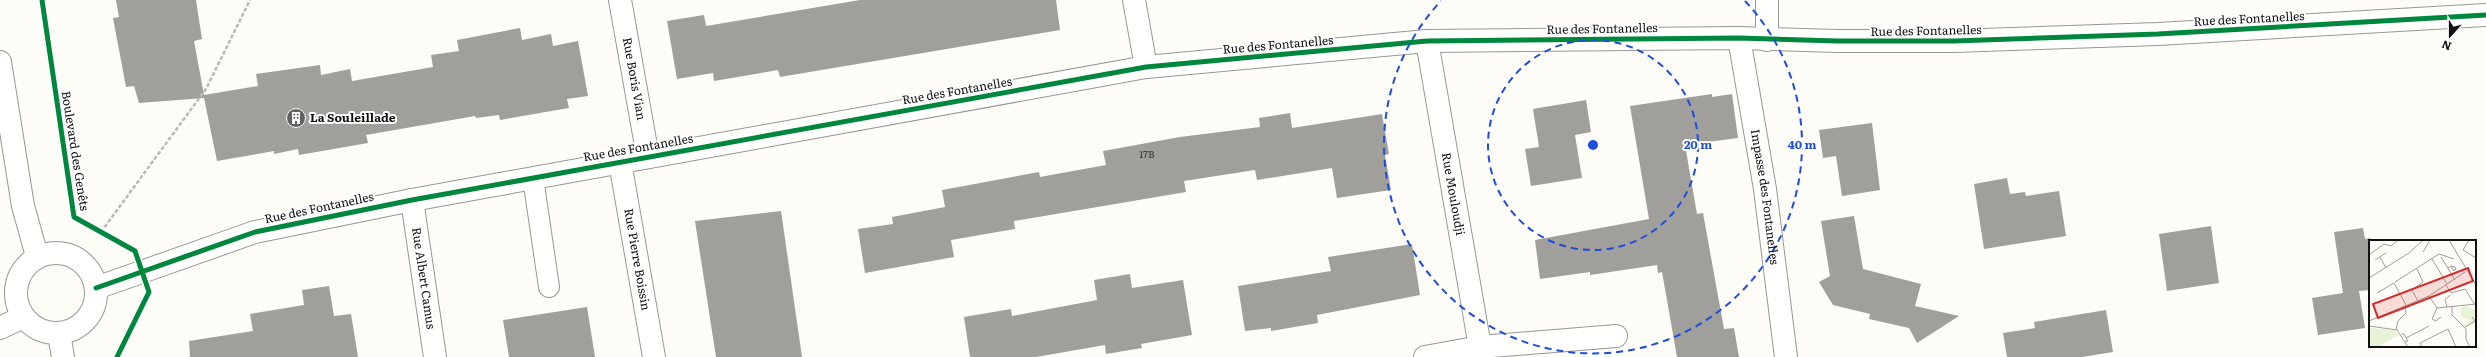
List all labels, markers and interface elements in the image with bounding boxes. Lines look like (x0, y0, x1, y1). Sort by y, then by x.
street label: Rue des Fontanelles (2193, 6, 2306, 30)
north arrow (2430, 16, 2470, 56)
street label: Rue des Fontanelles (1546, 18, 1658, 38)
street label: Rue des Fontanelles (1870, 20, 1982, 40)
street label: Rue des Fontanelles (1222, 30, 1335, 58)
street label: Rue Boris Vian (619, 36, 651, 121)
text: N (2439, 37, 2453, 55)
street label: Rue des Fontanelles (900, 71, 1014, 109)
street label: Boulevard des Genêts (58, 90, 94, 213)
building icon: La Souleillade (285, 107, 307, 129)
place label: La Souleillade (310, 108, 396, 126)
street label: Rue des Fontanelles (581, 128, 695, 166)
street label: Impasse des Fontanelles (1747, 128, 1784, 266)
text: 20 m (1684, 135, 1712, 153)
text: 40 m (1788, 135, 1817, 153)
centre of rings (1586, 138, 1600, 152)
house number: 17B (1139, 146, 1155, 161)
street label: Rue Mouloudji (1438, 151, 1470, 237)
street label: Rue des Fontanelles (262, 187, 376, 227)
street label: Rue Pierre Boissin (620, 207, 656, 312)
street label: Rue Albert Camus (408, 226, 441, 331)
inset map (2369, 240, 2476, 347)

